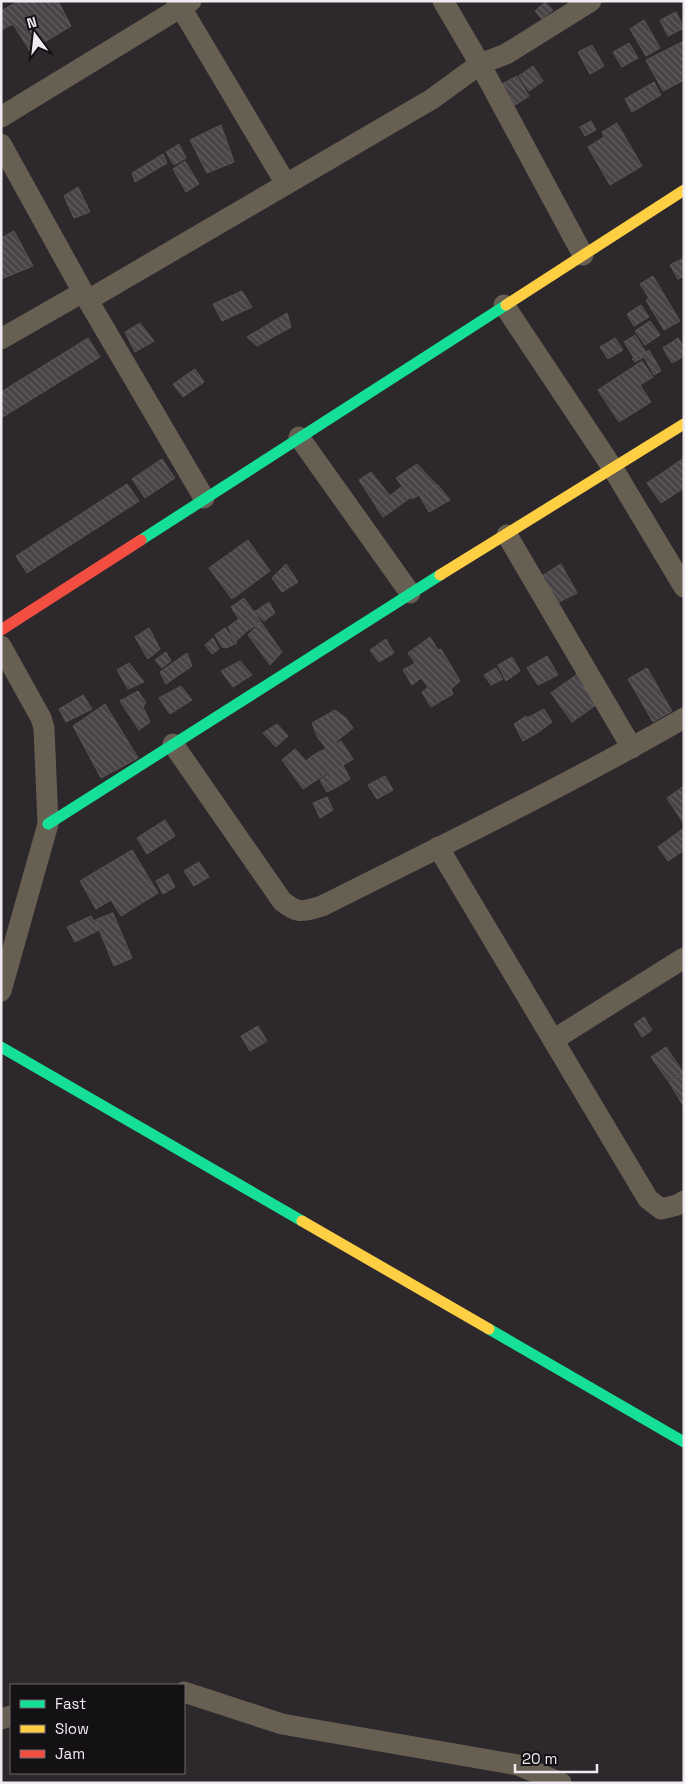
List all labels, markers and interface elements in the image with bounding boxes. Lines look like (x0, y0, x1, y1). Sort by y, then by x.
north arrow (10, 10, 60, 60)
text: N (25, 13, 39, 32)
legend (10, 1684, 185, 1774)
text: Fast (55, 1694, 86, 1713)
text: Slow (55, 1719, 89, 1738)
scale bar (515, 1742, 598, 1774)
text: Jam (55, 1744, 85, 1763)
text: 20 m (522, 1749, 557, 1768)

